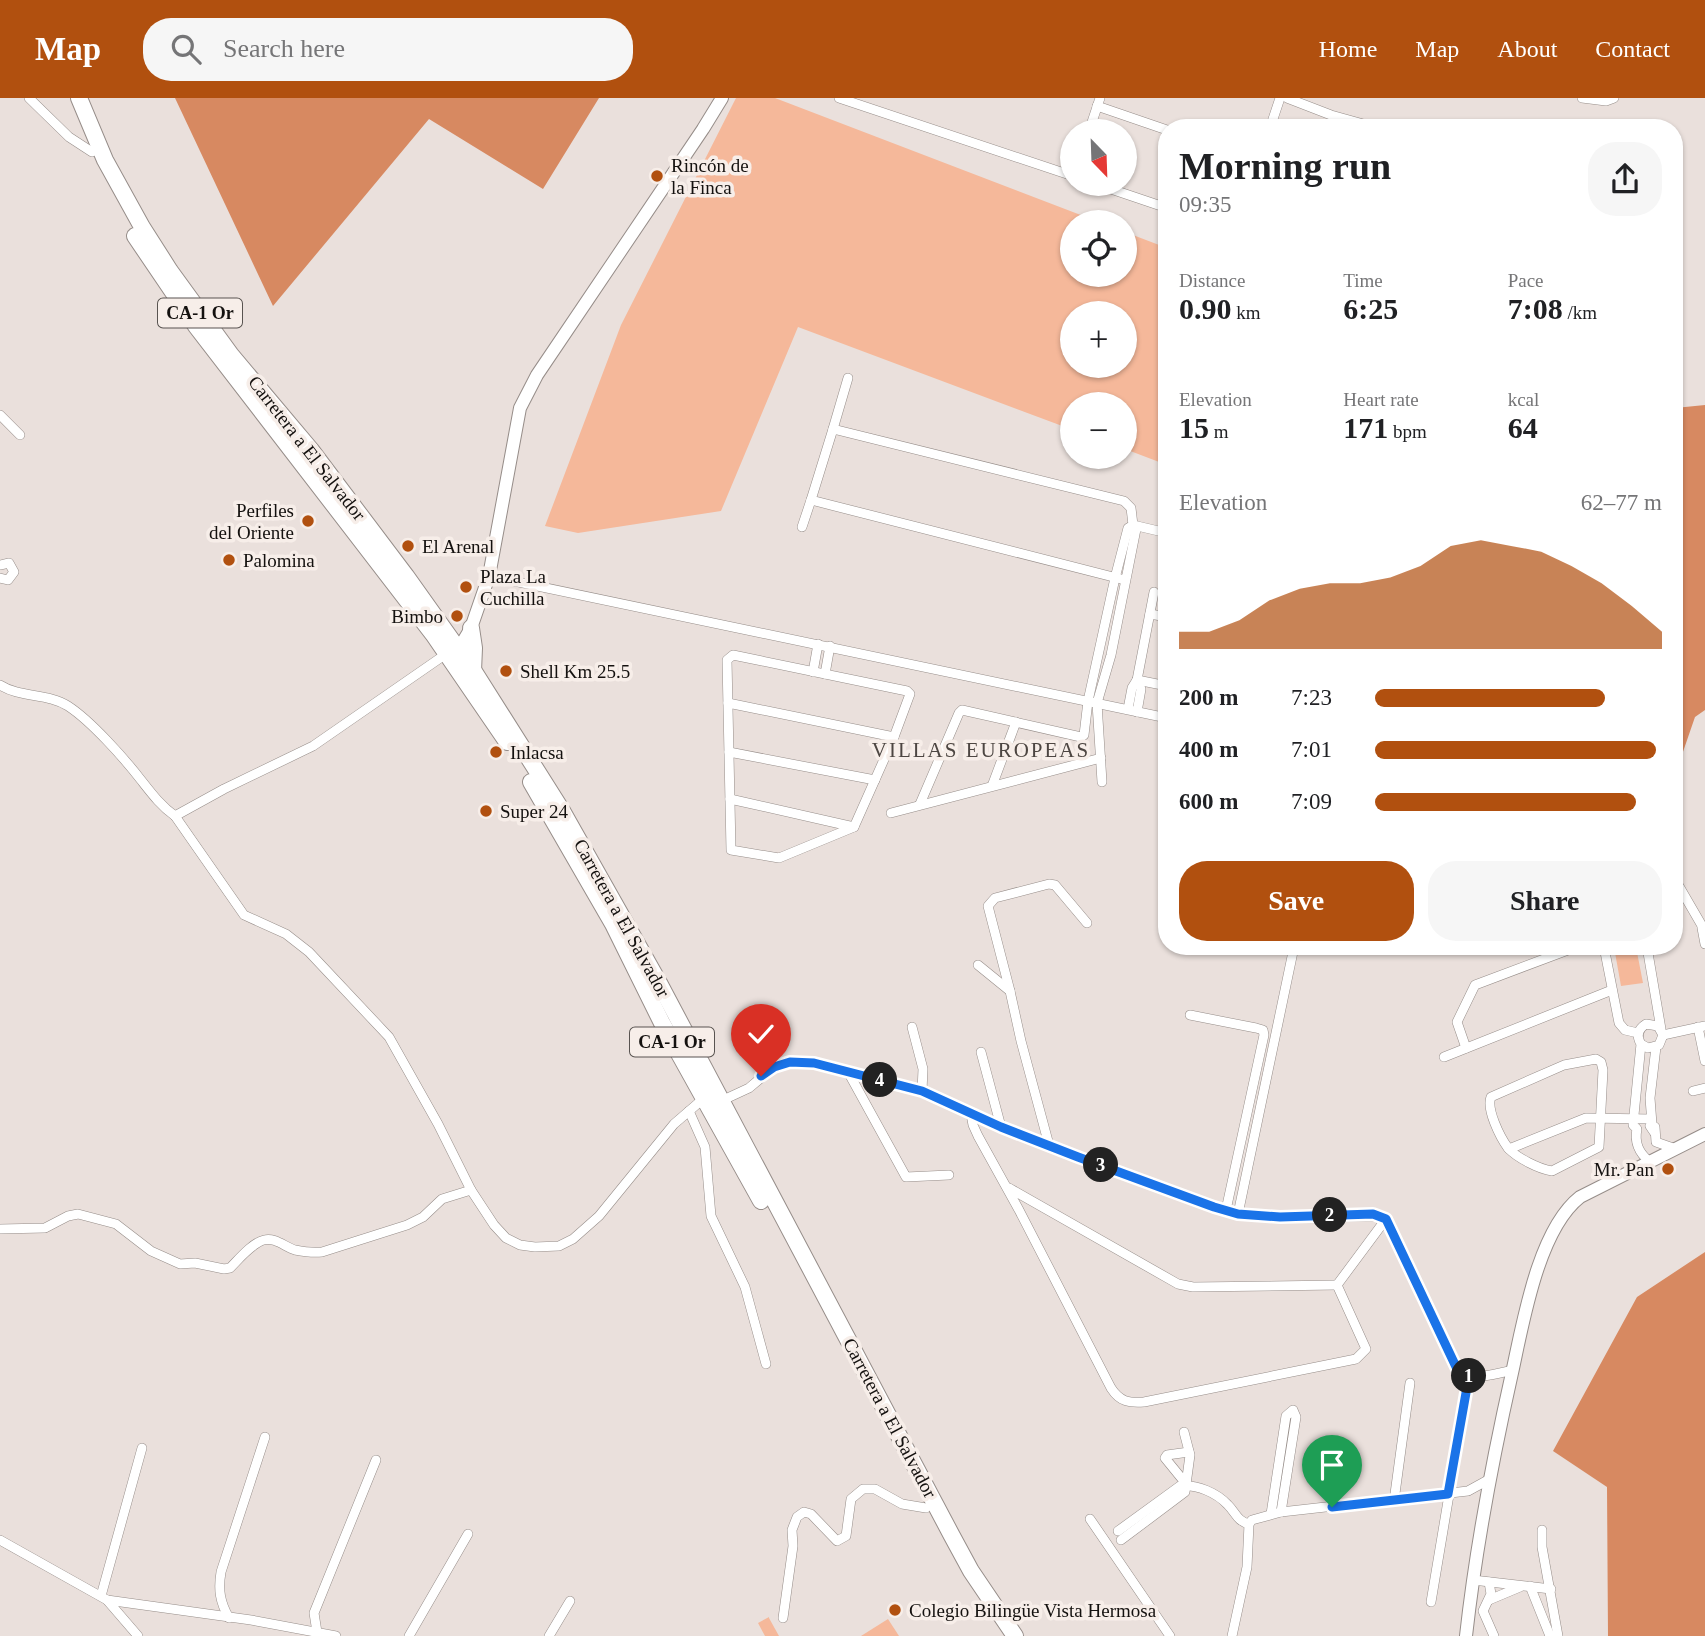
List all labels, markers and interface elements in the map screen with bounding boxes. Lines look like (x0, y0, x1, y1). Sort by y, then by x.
search box (143, 18, 633, 81)
icon: search (167, 30, 205, 68)
text: Map (35, 31, 101, 67)
text: Search here (223, 34, 345, 63)
text: Home (1319, 36, 1377, 62)
text: Map (1415, 36, 1459, 62)
text: About (1497, 36, 1557, 62)
text: Contact (1595, 36, 1670, 62)
north arrow (1060, 119, 1138, 196)
map controls (1060, 119, 1137, 469)
button: share (1588, 142, 1662, 216)
text: Morning run (1179, 145, 1391, 187)
place label: Rincón de la Finca (671, 155, 749, 198)
marker: Rincón de la Finca (649, 168, 665, 184)
text: 09:35 (1179, 192, 1231, 217)
button: locate (1060, 210, 1137, 287)
text: Distance (1179, 270, 1245, 291)
text: Time (1343, 270, 1383, 291)
text: Pace (1508, 270, 1544, 291)
text: 0.90 (1179, 292, 1232, 325)
text: 6:25 (1343, 292, 1398, 325)
text: 7:08 (1508, 292, 1563, 325)
road number: CA-1 Or (158, 298, 242, 328)
button: + (1060, 301, 1137, 378)
text: km (1232, 302, 1261, 323)
text: /km (1563, 302, 1597, 323)
street label: Carretera a El Salvador (244, 371, 370, 525)
text: Elevation (1179, 389, 1252, 410)
text: Heart rate (1343, 389, 1419, 410)
text: kcal (1508, 389, 1539, 410)
button: − (1060, 392, 1137, 469)
text: 15 (1179, 411, 1209, 444)
text: 171 (1343, 411, 1388, 444)
text: 64 (1508, 411, 1538, 444)
text: m (1209, 421, 1229, 442)
text: bpm (1388, 421, 1427, 442)
text: Elevation (1179, 490, 1267, 515)
text: 62–77 m (1581, 490, 1662, 515)
place label: Perfiles del Oriente (209, 500, 294, 543)
marker: Perfiles del Oriente (300, 513, 316, 529)
place label: El Arenal (422, 536, 494, 557)
marker: El Arenal (400, 538, 416, 554)
place label: Palomina (243, 550, 315, 571)
marker: Palomina (221, 552, 237, 568)
place label: Plaza La Cuchilla (480, 566, 547, 609)
marker: Plaza La Cuchilla (458, 579, 474, 595)
place label: Bimbo (391, 606, 443, 627)
marker: Bimbo (449, 608, 465, 624)
place label: Shell Km 25.5 (520, 661, 630, 682)
marker: Shell Km 25.5 (498, 663, 514, 679)
text: 200 m (1179, 685, 1238, 710)
text: 7:23 (1291, 685, 1332, 710)
text: 400 m (1179, 737, 1238, 762)
text: 7:01 (1291, 737, 1332, 762)
district label: VILLAS EUROPEAS (872, 738, 1090, 762)
place label: Inlacsa (510, 742, 564, 763)
marker: Inlacsa (488, 744, 504, 760)
text: 600 m (1179, 789, 1238, 814)
text: 7:09 (1291, 789, 1332, 814)
place label: Super 24 (500, 801, 569, 822)
marker: Super 24 (478, 803, 494, 819)
street label: Carretera a El Salvador (570, 835, 675, 1001)
button: Save (1179, 861, 1414, 941)
button: Share (1428, 861, 1662, 941)
pin (731, 1004, 791, 1076)
icon: check (742, 1015, 780, 1053)
road number: CA-1 Or (630, 1028, 714, 1057)
pin: 4 (862, 1062, 898, 1098)
text: 4 (875, 1069, 884, 1090)
pin: 3 (1084, 1148, 1118, 1182)
text: 3 (1096, 1154, 1105, 1175)
place label: Mr. Pan (1594, 1159, 1654, 1180)
marker: Mr. Pan (1660, 1161, 1676, 1177)
pin: 2 (1312, 1198, 1348, 1232)
text: 2 (1325, 1204, 1334, 1225)
street label: Carretera a El Salvador (839, 1335, 941, 1502)
pin: 1 (1452, 1358, 1486, 1394)
text: 1 (1464, 1365, 1473, 1386)
pin (1302, 1435, 1362, 1507)
icon: arrive (1313, 1446, 1351, 1484)
place label: Colegio Bilingüe Vista Hermosa (909, 1600, 1157, 1621)
marker: Colegio Bilingüe Vista Hermosa (887, 1602, 903, 1618)

